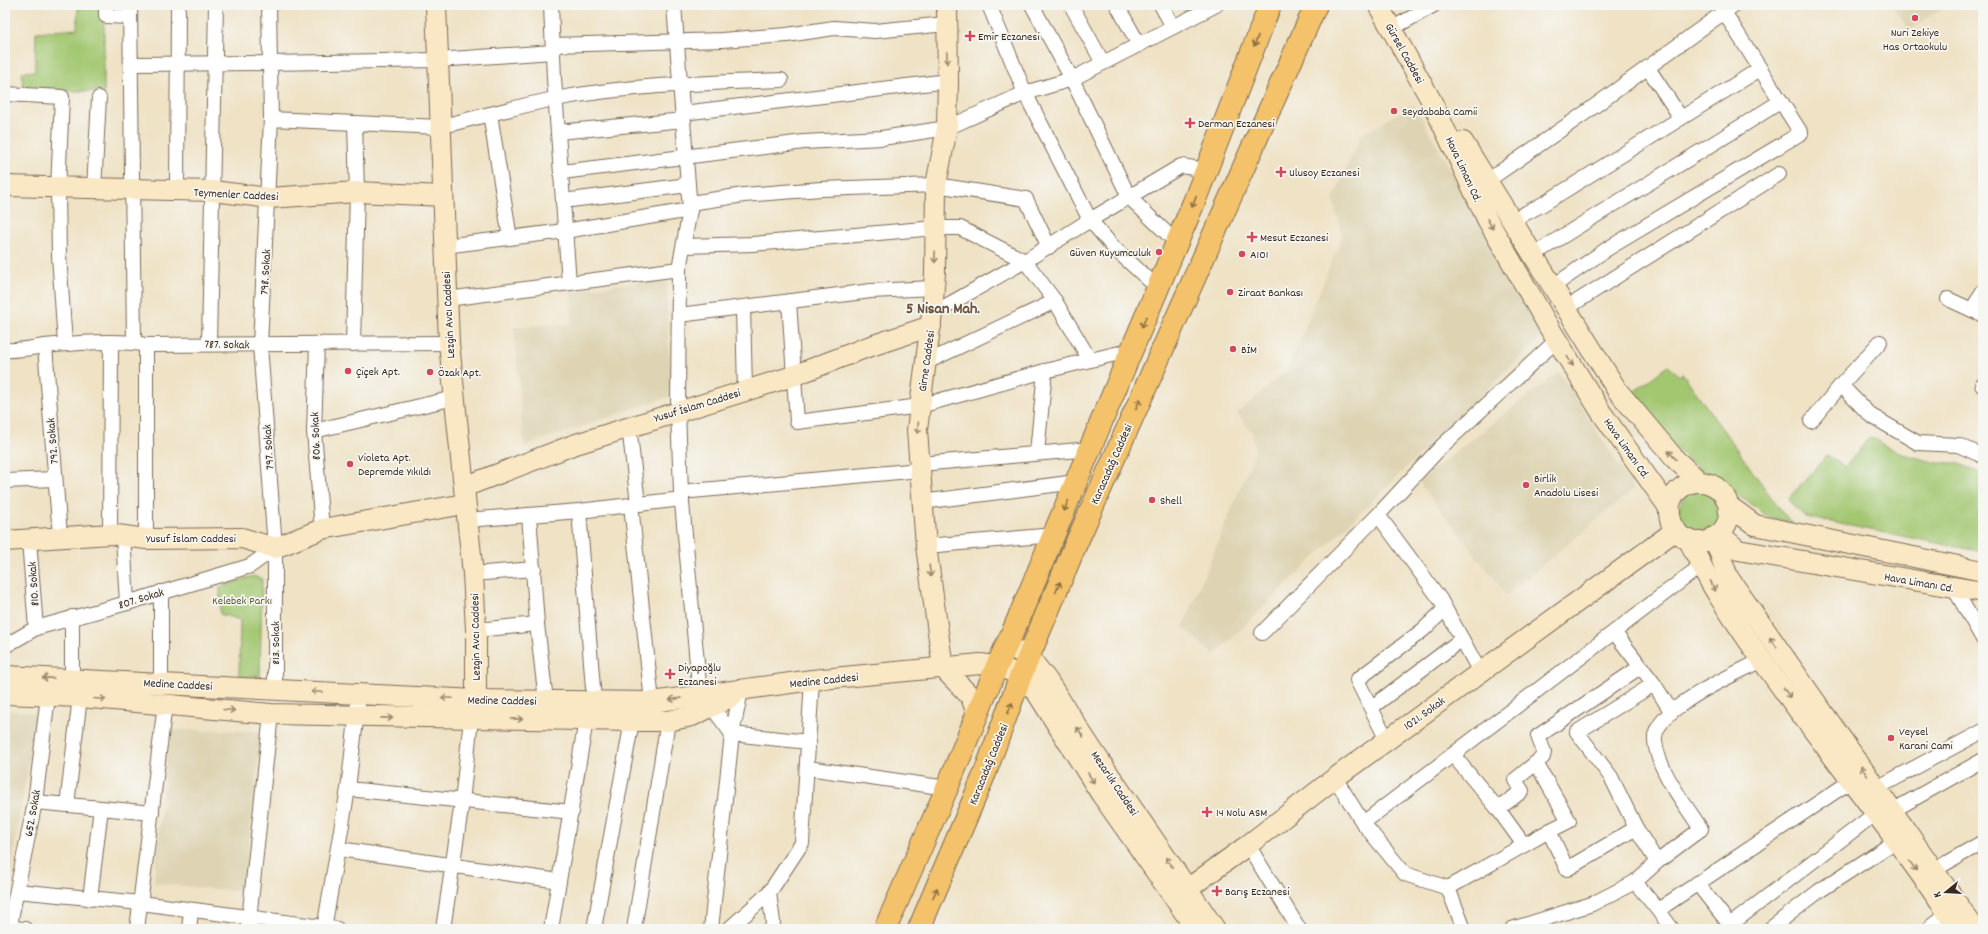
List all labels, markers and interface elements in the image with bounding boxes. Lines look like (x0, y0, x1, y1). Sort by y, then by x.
marker: Nuri Zekiye Has Ortaokulu (1910, 13, 1920, 23)
street label: Gürsel Caddesi (1380, 20, 1427, 87)
place label: Nuri Zekiye Has Ortaokulu (1883, 25, 1947, 56)
place label: Emir Eczanesi (978, 29, 1040, 46)
marker: Emir Eczanesi (965, 31, 975, 41)
one-way arrow (1251, 35, 1259, 47)
one-way arrow (944, 51, 951, 64)
place label: Seydababa Camii (1402, 104, 1477, 121)
marker: Seydababa Camii (1389, 106, 1399, 116)
place label: Derman Eczanesi (1198, 116, 1275, 133)
marker: Derman Eczanesi (1185, 118, 1195, 128)
street label: Hava Limanı Cd. (1440, 134, 1485, 205)
place label: Ulusoy Eczanesi (1289, 165, 1359, 182)
marker: Ulusoy Eczanesi (1276, 167, 1286, 177)
street label: Teymenler Caddesi (193, 185, 279, 206)
one-way arrow (1190, 195, 1198, 207)
one-way arrow (1486, 218, 1494, 230)
place label: Mesut Eczanesi (1260, 230, 1328, 247)
marker: Mesut Eczanesi (1247, 232, 1257, 242)
place label: Güven Kuyumculuk (1069, 245, 1151, 262)
marker: Güven Kuyumculuk (1154, 247, 1164, 257)
place label: A101 (1250, 247, 1268, 264)
street label: 798. Sokak (257, 249, 276, 295)
marker: A101 (1237, 249, 1247, 259)
one-way arrow (931, 250, 939, 263)
street label: Lezgin Avcı Caddesi (439, 271, 460, 359)
place label: Ziraat Bankası (1238, 285, 1303, 302)
marker: Ziraat Bankası (1225, 287, 1235, 297)
district label: 5 Nisan Mah. (906, 298, 980, 321)
one-way arrow (1140, 315, 1147, 327)
street label: Girne Caddesi (915, 330, 940, 393)
street label: 787. Sokak (204, 337, 250, 354)
place label: BİM (1241, 342, 1257, 359)
marker: BİM (1228, 344, 1238, 354)
one-way arrow (1566, 355, 1574, 367)
place label: Çiçek Apt. (356, 364, 400, 381)
place label: Özak Apt. (438, 365, 481, 382)
marker: Çiçek Apt. (343, 366, 353, 376)
marker: Özak Apt. (425, 367, 435, 377)
street label: Yusuf İslam Caddesi (652, 385, 743, 428)
one-way arrow (1135, 398, 1142, 410)
street label: 806. Sokak (307, 412, 326, 460)
street label: Hava Limanı Cd. (1599, 415, 1653, 482)
street label: 792. Sokak (43, 417, 64, 465)
one-way arrow (914, 421, 921, 434)
street label: Karacadağ Caddesi (1087, 422, 1138, 507)
street label: 797. Sokak (259, 424, 280, 470)
place label: Violeta Apt. Depremde Yıkıldı (358, 450, 431, 481)
one-way arrow (1667, 450, 1677, 460)
marker: Violeta Apt. Depremde Yıkıldı (345, 459, 355, 469)
place label: Birlik Anadolu Lisesi (1534, 471, 1598, 502)
marker: Birlik Anadolu Lisesi (1521, 480, 1531, 490)
place label: Shell (1160, 493, 1182, 510)
marker: Shell (1147, 495, 1157, 505)
one-way arrow (1062, 500, 1069, 512)
street label: Yusuf İslam Caddesi (146, 531, 236, 548)
street label: 810. Sokak (24, 561, 45, 607)
one-way arrow (926, 564, 934, 577)
street label: Hava Limanı Cd. (1883, 569, 1955, 598)
one-way arrow (1710, 580, 1717, 592)
one-way arrow (1055, 582, 1062, 594)
street label: 807. Sokak (117, 584, 166, 614)
park label: Kelebek Parkı (212, 593, 272, 610)
street label: Lezgin Avcı Caddesi (467, 593, 486, 681)
street label: 813. Sokak (268, 621, 285, 665)
one-way arrow (1769, 637, 1777, 648)
place label: Diyapoğlu Eczanesi (678, 660, 721, 691)
marker: Diyapoğlu Eczanesi (665, 669, 675, 679)
street label: Medine Caddesi (789, 669, 859, 694)
one-way arrow (42, 674, 55, 681)
street label: Medine Caddesi (143, 675, 213, 696)
one-way arrow (1783, 687, 1791, 698)
one-way arrow (311, 688, 324, 695)
street label: Medine Caddesi (467, 692, 537, 711)
street label: 1021. Sokak (1401, 693, 1449, 735)
one-way arrow (93, 695, 106, 702)
one-way arrow (441, 695, 454, 702)
one-way arrow (669, 695, 682, 703)
one-way arrow (1007, 703, 1015, 715)
one-way arrow (222, 707, 235, 714)
one-way arrow (380, 714, 393, 722)
one-way arrow (510, 715, 523, 723)
street label: Karacadağ Caddesi (965, 721, 1013, 808)
place label: Veysel Karani Cami (1899, 724, 1953, 755)
one-way arrow (1076, 726, 1084, 738)
marker: Veysel Karani Cami (1886, 733, 1896, 743)
street label: Mezarlık Caddesi (1086, 748, 1142, 820)
one-way arrow (1860, 765, 1868, 776)
one-way arrow (1087, 772, 1095, 783)
street label: 652. Sokak (21, 788, 46, 838)
place label: 14 Nolu ASM (1216, 805, 1267, 822)
marker: 14 Nolu ASM (1201, 806, 1213, 818)
one-way arrow (1165, 857, 1173, 868)
one-way arrow (1909, 860, 1917, 871)
north arrow (1926, 872, 1966, 912)
place label: Barış Eczanesi (1225, 884, 1289, 901)
marker: Barış Eczanesi (1212, 886, 1222, 896)
one-way arrow (931, 888, 939, 900)
text: K (1930, 890, 1947, 899)

